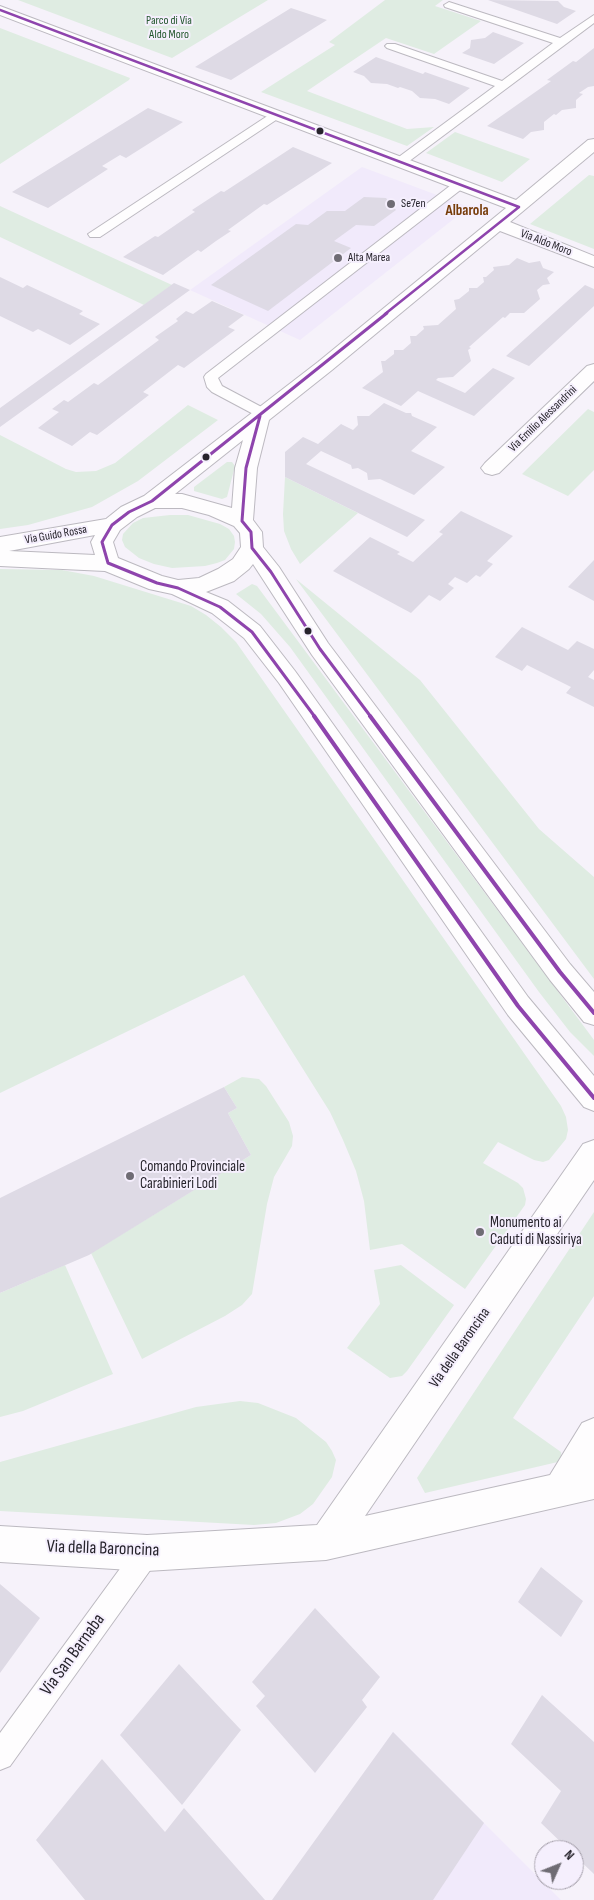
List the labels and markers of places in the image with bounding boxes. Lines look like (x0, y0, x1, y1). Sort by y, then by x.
unlabelled marker (315, 126, 325, 136)
place label: Se7en (401, 197, 426, 211)
marker: Se7en (385, 198, 397, 210)
place label: Alta Marea (348, 251, 390, 265)
marker: Alta Marea (332, 252, 344, 264)
unlabelled marker (201, 452, 211, 462)
unlabelled marker (303, 626, 313, 636)
place label: Comando Provinciale Carabinieri Lodi (140, 1158, 245, 1193)
marker: Comando Provinciale Carabinieri Lodi (124, 1170, 136, 1182)
place label: Monumento ai Caduti di Nassiriya (490, 1214, 582, 1249)
marker: Monumento ai Caduti di Nassiriya (474, 1226, 486, 1238)

